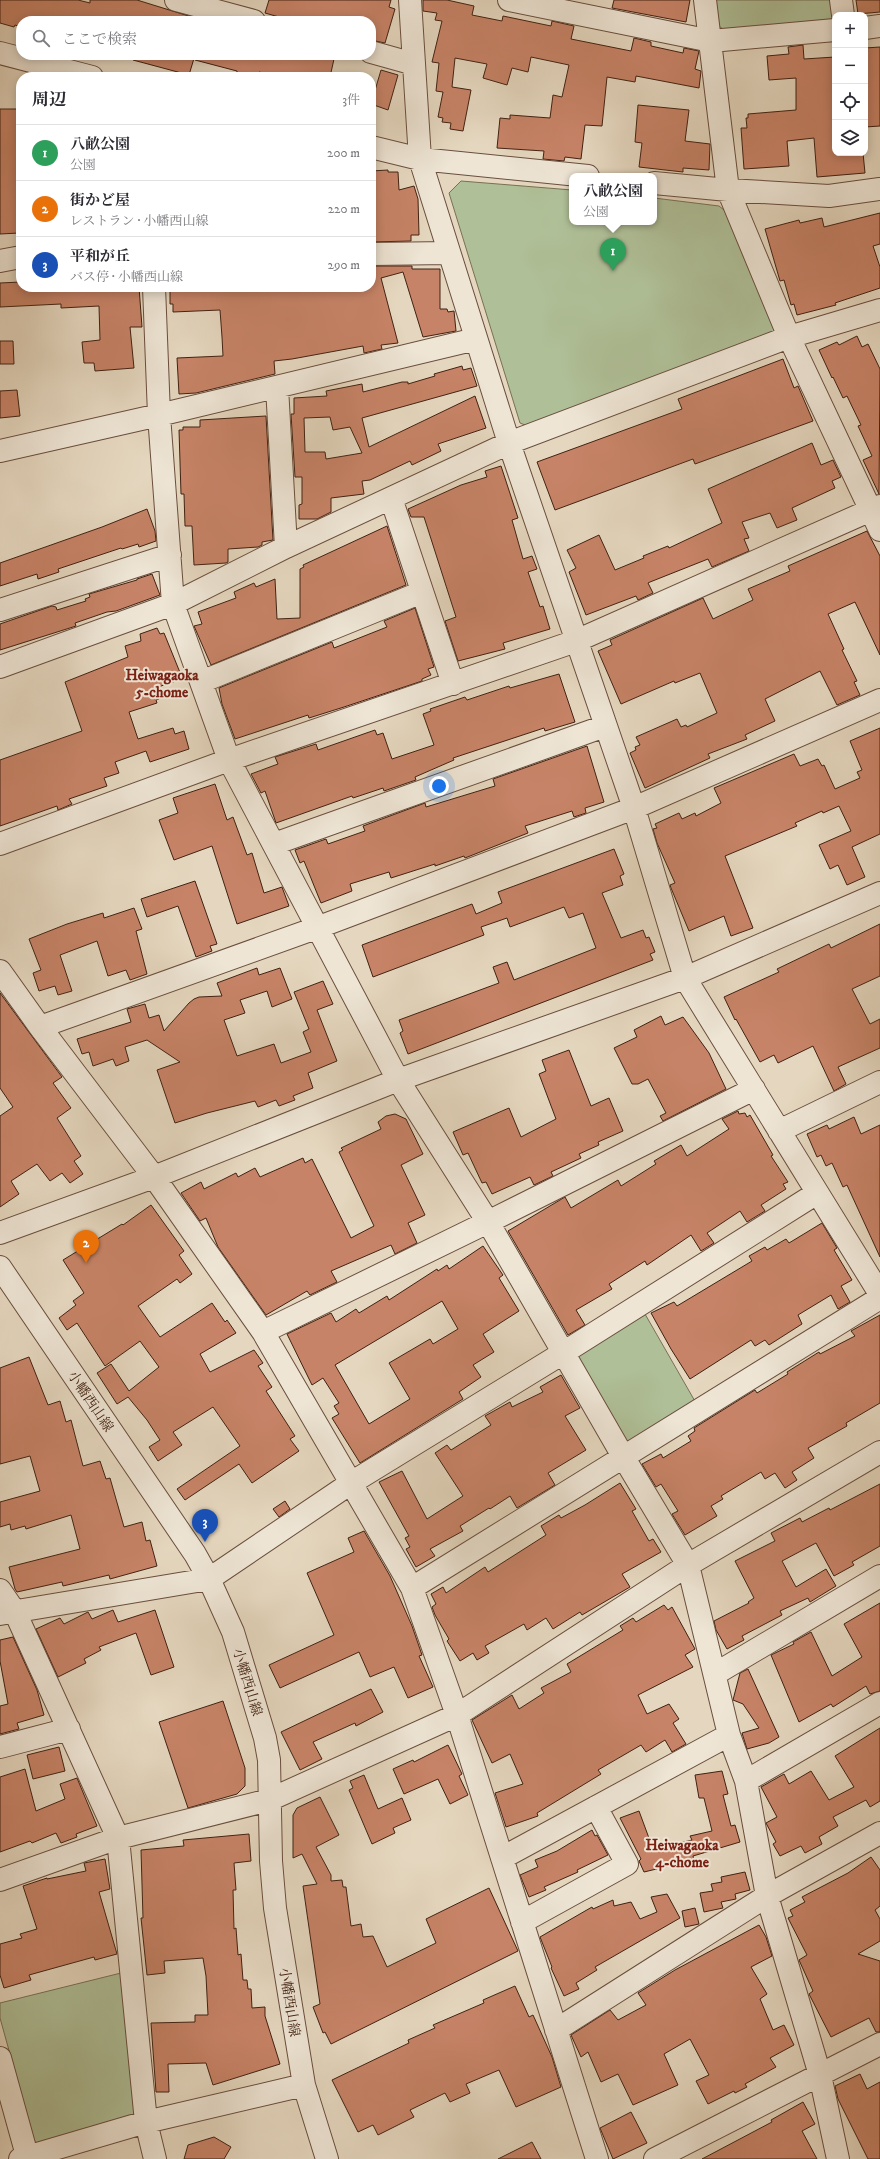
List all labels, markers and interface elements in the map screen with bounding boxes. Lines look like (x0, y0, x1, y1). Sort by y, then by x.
map controls (832, 12, 868, 156)
button: + (832, 12, 868, 48)
search box (16, 16, 376, 60)
icon: search (30, 27, 52, 49)
text: ここで検索 (62, 30, 137, 49)
button: − (832, 48, 868, 84)
button: locate (832, 84, 868, 120)
text: 周辺 (32, 89, 66, 111)
text: 3件 (342, 92, 360, 108)
button: layers (832, 120, 868, 156)
text: 八畝公園 (70, 135, 130, 154)
text: 1 (43, 145, 47, 161)
text: 200 m (327, 145, 360, 161)
text: 公園 (70, 157, 96, 173)
popup (569, 173, 657, 225)
text: 八畝公園 (583, 182, 643, 201)
text: 街かど屋 (70, 191, 130, 210)
text: 2 (42, 201, 48, 217)
text: 220 m (328, 201, 360, 217)
text: 公園 (583, 204, 609, 220)
text: レストラン · 小幡西山線 (70, 213, 208, 229)
pin: 1 (600, 238, 626, 271)
text: 平和が丘 (70, 247, 130, 266)
text: 3 (43, 257, 47, 273)
text: 290 m (328, 257, 360, 273)
text: バス停 · 小幡西山線 (70, 269, 183, 285)
district label: Heiwagaoka 5-chome (125, 666, 199, 702)
your location (429, 776, 449, 796)
pin: 2 (73, 1230, 99, 1263)
street label: 小幡西山線 (63, 1368, 117, 1436)
pin: 3 (192, 1509, 218, 1542)
street label: 小幡西山線 (228, 1646, 266, 1718)
district label: Heiwagaoka 4-chome (645, 1836, 719, 1872)
street label: 小幡西山線 (275, 1966, 303, 2038)

